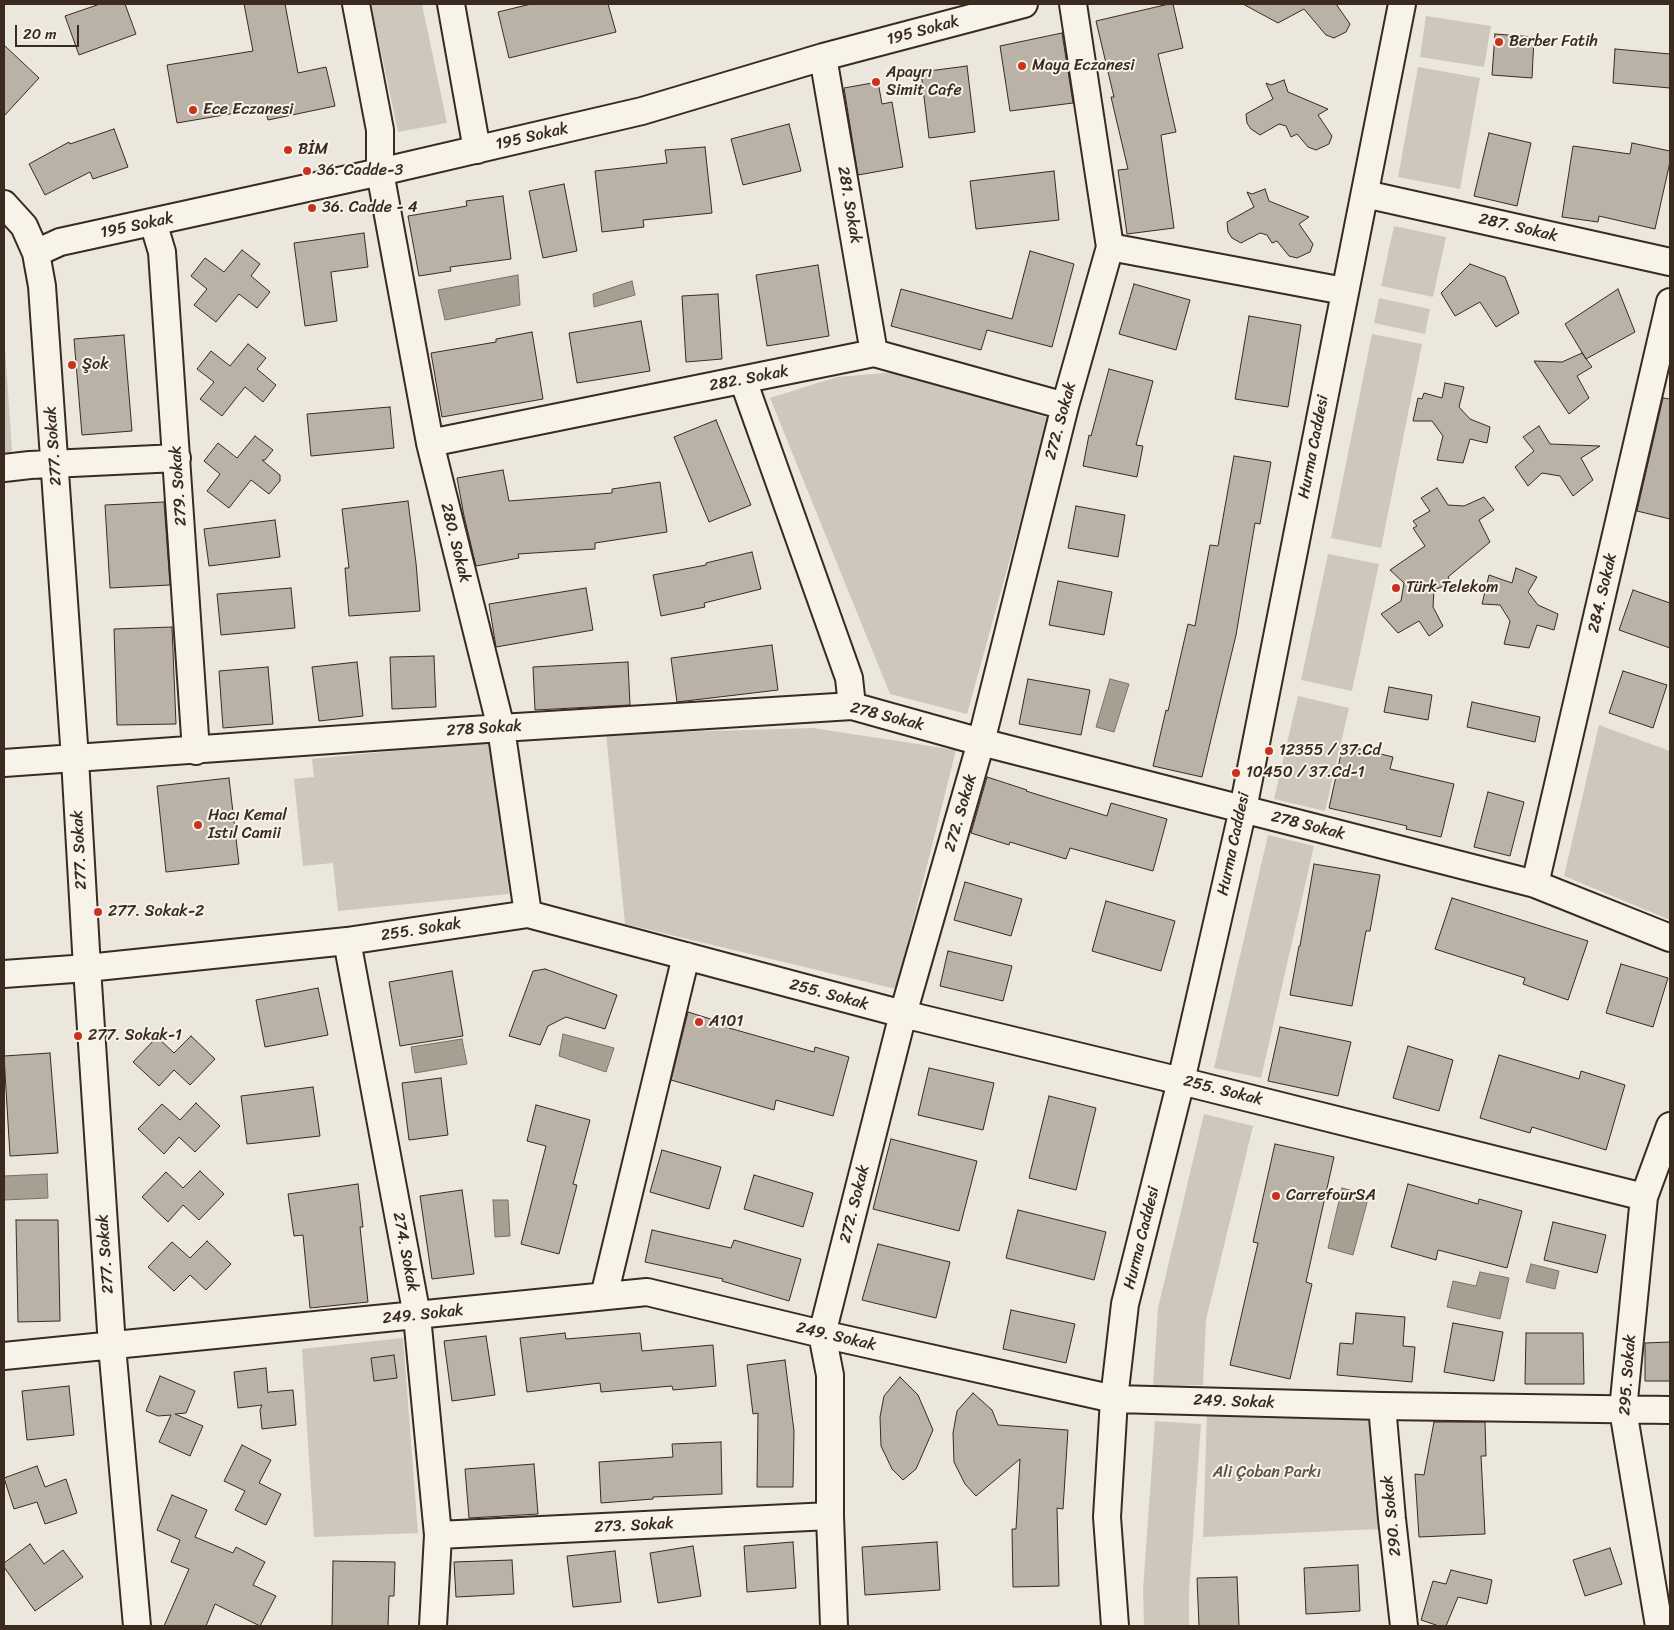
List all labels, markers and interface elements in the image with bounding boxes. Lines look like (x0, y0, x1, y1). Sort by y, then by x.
street label: 195 Sokak (885, 12, 961, 50)
scale bar (18, 15, 81, 47)
text: 20 m (23, 21, 57, 47)
place label: Berber Fatih (1509, 32, 1598, 52)
marker: Berber Fatih (1493, 36, 1505, 48)
place label: Maya Eczanesi (1032, 56, 1135, 76)
marker: Maya Eczanesi (1016, 60, 1028, 72)
place label: Apayrı Simit Cafe (886, 63, 962, 101)
marker: Apayrı Simit Cafe (870, 76, 882, 88)
place label: Ece Eczanesi (203, 100, 293, 120)
marker: Ece Eczanesi (187, 104, 199, 116)
street label: 195 Sokak (494, 119, 570, 155)
place label: BİM (298, 140, 328, 160)
marker: BİM (282, 144, 294, 156)
place label: 36. Cadde-3 (317, 161, 403, 181)
marker: 36. Cadde-3 (301, 165, 313, 177)
street label: 281. Sokak (833, 165, 865, 245)
place label: 36. Cadde - 4 (322, 198, 418, 218)
marker: 36. Cadde - 4 (306, 202, 318, 214)
street label: 195 Sokak (99, 209, 175, 243)
street label: 287. Sokak (1477, 210, 1559, 246)
place label: Şok (82, 355, 109, 375)
marker: Şok (66, 359, 78, 371)
street label: 282. Sokak (708, 362, 790, 396)
street label: 272. Sokak (1041, 380, 1081, 462)
street label: Hurma Caddesi (1295, 394, 1333, 500)
street label: 277. Sokak (42, 406, 66, 486)
street label: 279. Sokak (167, 445, 191, 527)
street label: 280. Sokak (436, 501, 474, 585)
street label: 284. Sokak (1585, 551, 1621, 635)
place label: Türk Telekom (1406, 578, 1498, 598)
marker: Türk Telekom (1390, 582, 1402, 594)
street label: 278 Sokak (848, 699, 926, 735)
street label: 278 Sokak (446, 717, 522, 741)
place label: 12355 / 37.Cd (1279, 741, 1381, 761)
marker: 12355 / 37.Cd (1263, 745, 1275, 757)
place label: 10450 / 37.Cd-1 (1246, 763, 1365, 783)
marker: 10450 / 37.Cd-1 (1230, 767, 1242, 779)
street label: 272. Sokak (941, 772, 981, 854)
street label: Hurma Caddesi (1214, 791, 1254, 897)
place label: Hacı Kemal Istıl Camii (208, 806, 287, 844)
street label: 278 Sokak (1269, 808, 1347, 844)
street label: 277. Sokak (68, 810, 92, 890)
marker: Hacı Kemal Istıl Camii (192, 819, 204, 831)
place label: 277. Sokak-2 (108, 902, 204, 922)
marker: 277. Sokak-2 (92, 906, 104, 918)
street label: 255. Sokak (380, 914, 462, 946)
street label: 255. Sokak (787, 975, 871, 1015)
place label: A101 (709, 1012, 743, 1032)
marker: A101 (693, 1016, 705, 1028)
place label: 277. Sokak-1 (88, 1026, 182, 1046)
marker: 277. Sokak-1 (72, 1030, 84, 1042)
street label: 255. Sokak (1181, 1072, 1265, 1110)
street label: 272. Sokak (836, 1163, 874, 1245)
street label: Hurma Caddesi (1120, 1185, 1164, 1291)
place label: CarrefourSA (1286, 1186, 1376, 1206)
marker: CarrefourSA (1270, 1190, 1282, 1202)
street label: 274. Sokak (388, 1211, 422, 1293)
street label: 277. Sokak (94, 1214, 118, 1294)
street label: 249. Sokak (382, 1301, 464, 1329)
street label: 249. Sokak (794, 1319, 878, 1355)
street label: 295. Sokak (1616, 1334, 1640, 1416)
street label: 249. Sokak (1193, 1391, 1275, 1413)
park label: Ali Çoban Parkı (1213, 1463, 1321, 1483)
street label: 290. Sokak (1378, 1475, 1406, 1557)
street label: 273. Sokak (594, 1514, 674, 1538)

